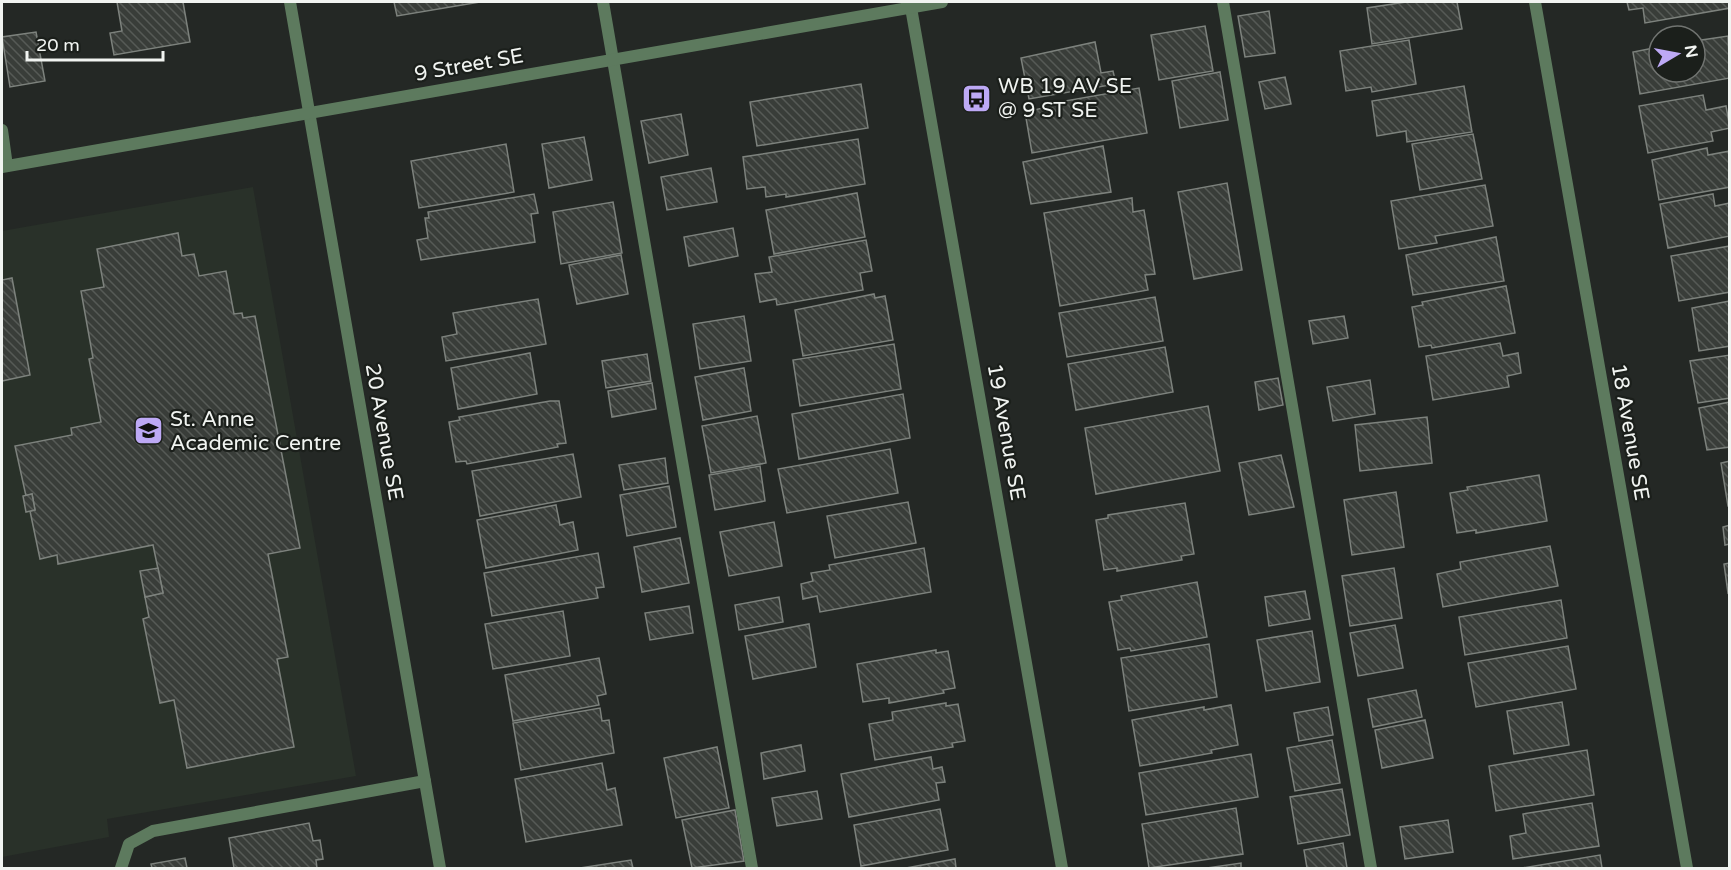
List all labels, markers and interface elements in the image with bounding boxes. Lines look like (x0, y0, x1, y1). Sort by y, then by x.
scale bar (27, 24, 164, 62)
north arrow (1647, 24, 1707, 84)
text: 20 m (36, 34, 80, 56)
street label: 9 Street SE (412, 43, 526, 87)
text: N (1680, 44, 1702, 60)
place label: WB 19 AV SE @ 9 ST SE (998, 74, 1132, 123)
bus stop icon: WB 19 AV SE @ 9 ST SE (961, 82, 993, 114)
street label: 20 Avenue SE (360, 361, 408, 503)
street label: 19 Avenue SE (982, 361, 1030, 503)
street label: 18 Avenue SE (1606, 361, 1654, 503)
place label: St. Anne Academic Centre (170, 407, 341, 456)
school or university icon: St. Anne Academic Centre (133, 415, 165, 447)

